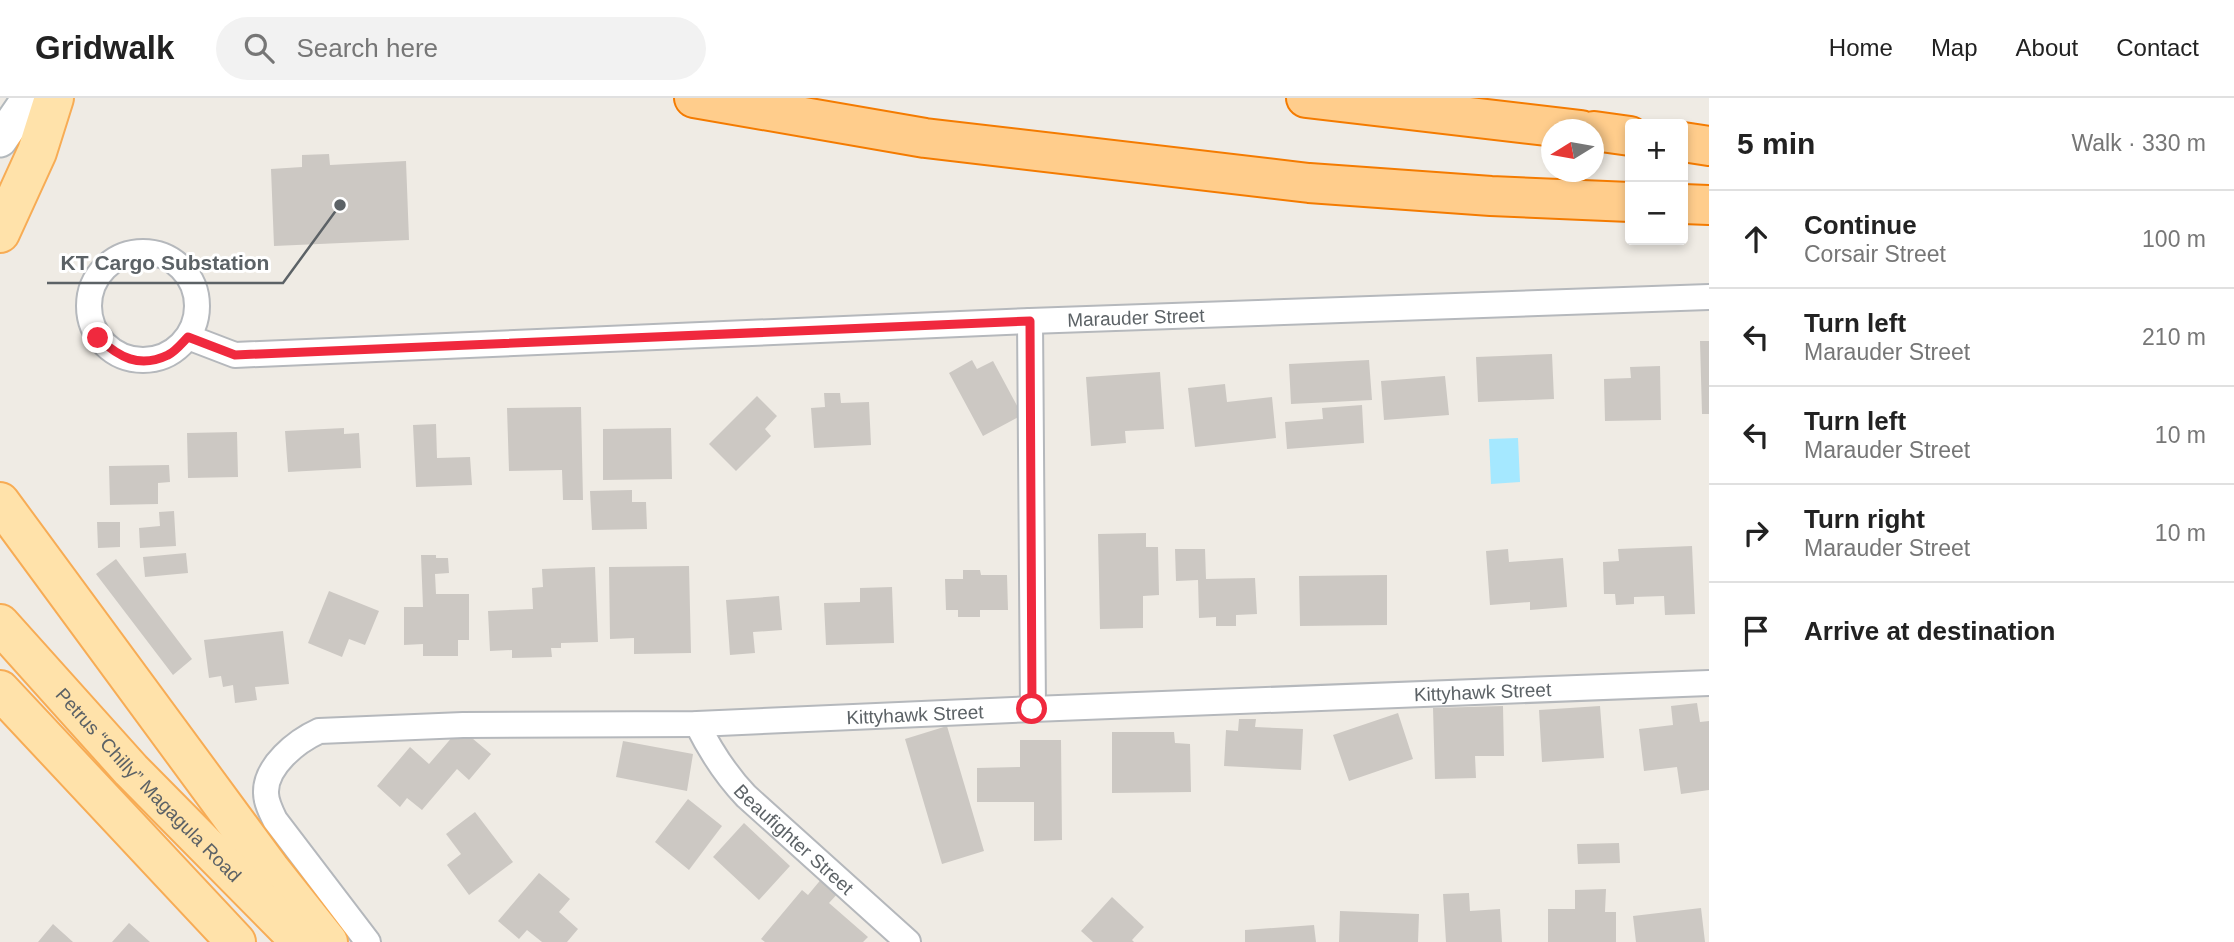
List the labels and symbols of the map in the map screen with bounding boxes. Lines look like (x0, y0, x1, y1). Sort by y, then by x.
north arrow (1541, 119, 1604, 182)
callout: KT Cargo Substation (47, 241, 283, 283)
text: KT Cargo Substation (61, 251, 269, 274)
street label: Marauder Street (1067, 305, 1206, 331)
route end (82, 322, 113, 353)
street label: Kittyhawk Street (1413, 679, 1552, 705)
street label: Petrus “Chilly” Magagula Road (52, 684, 245, 886)
route start (1016, 693, 1047, 724)
street label: Kittyhawk Street (846, 701, 985, 728)
street label: Beaufighter Street (730, 780, 858, 899)

